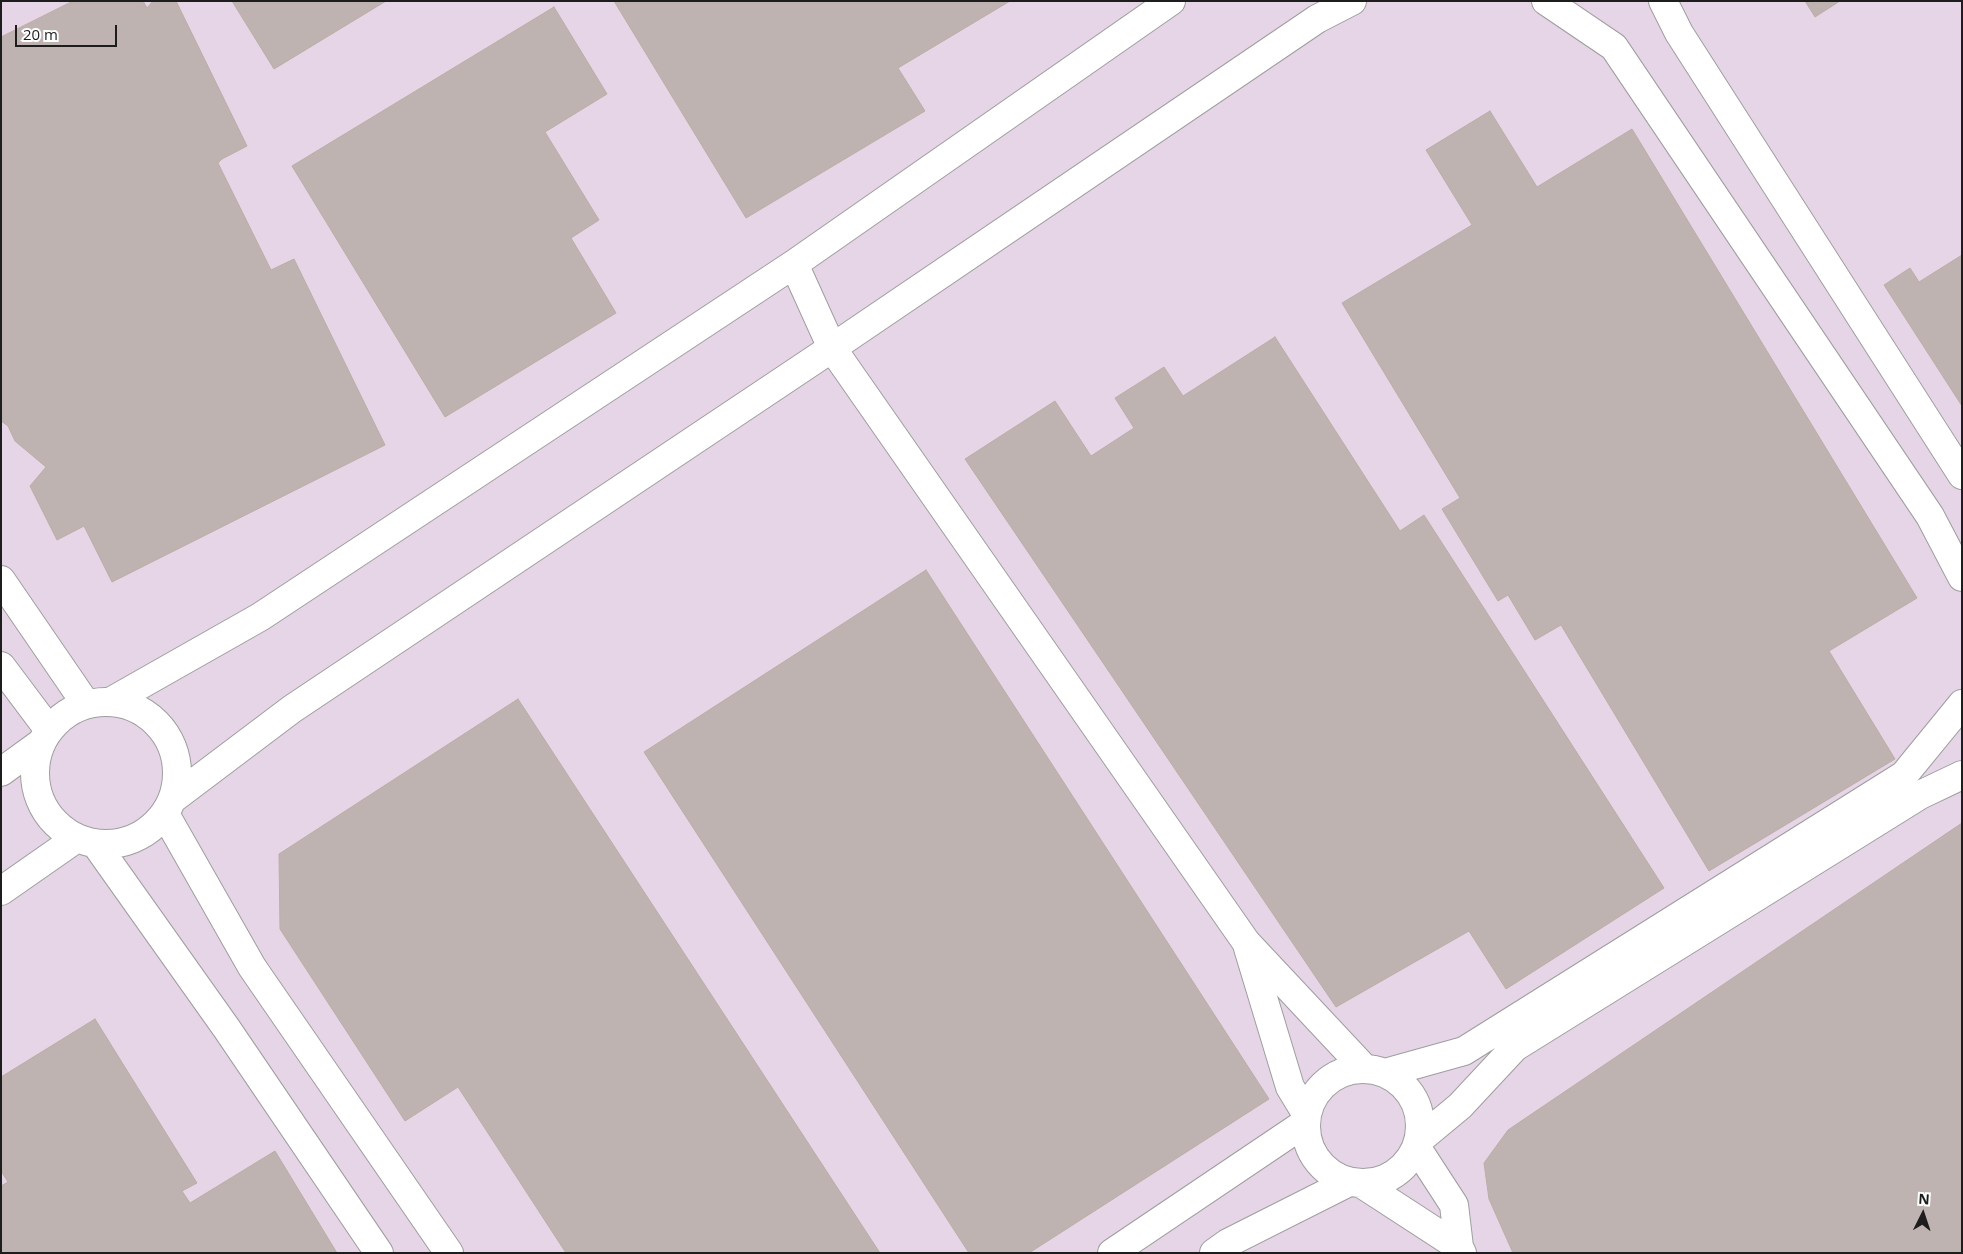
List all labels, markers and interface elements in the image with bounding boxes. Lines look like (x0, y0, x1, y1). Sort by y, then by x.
scale bar (18, 15, 120, 47)
text: 20 m (23, 24, 58, 44)
north arrow (1898, 1189, 1948, 1239)
text: N (1918, 1189, 1930, 1208)

